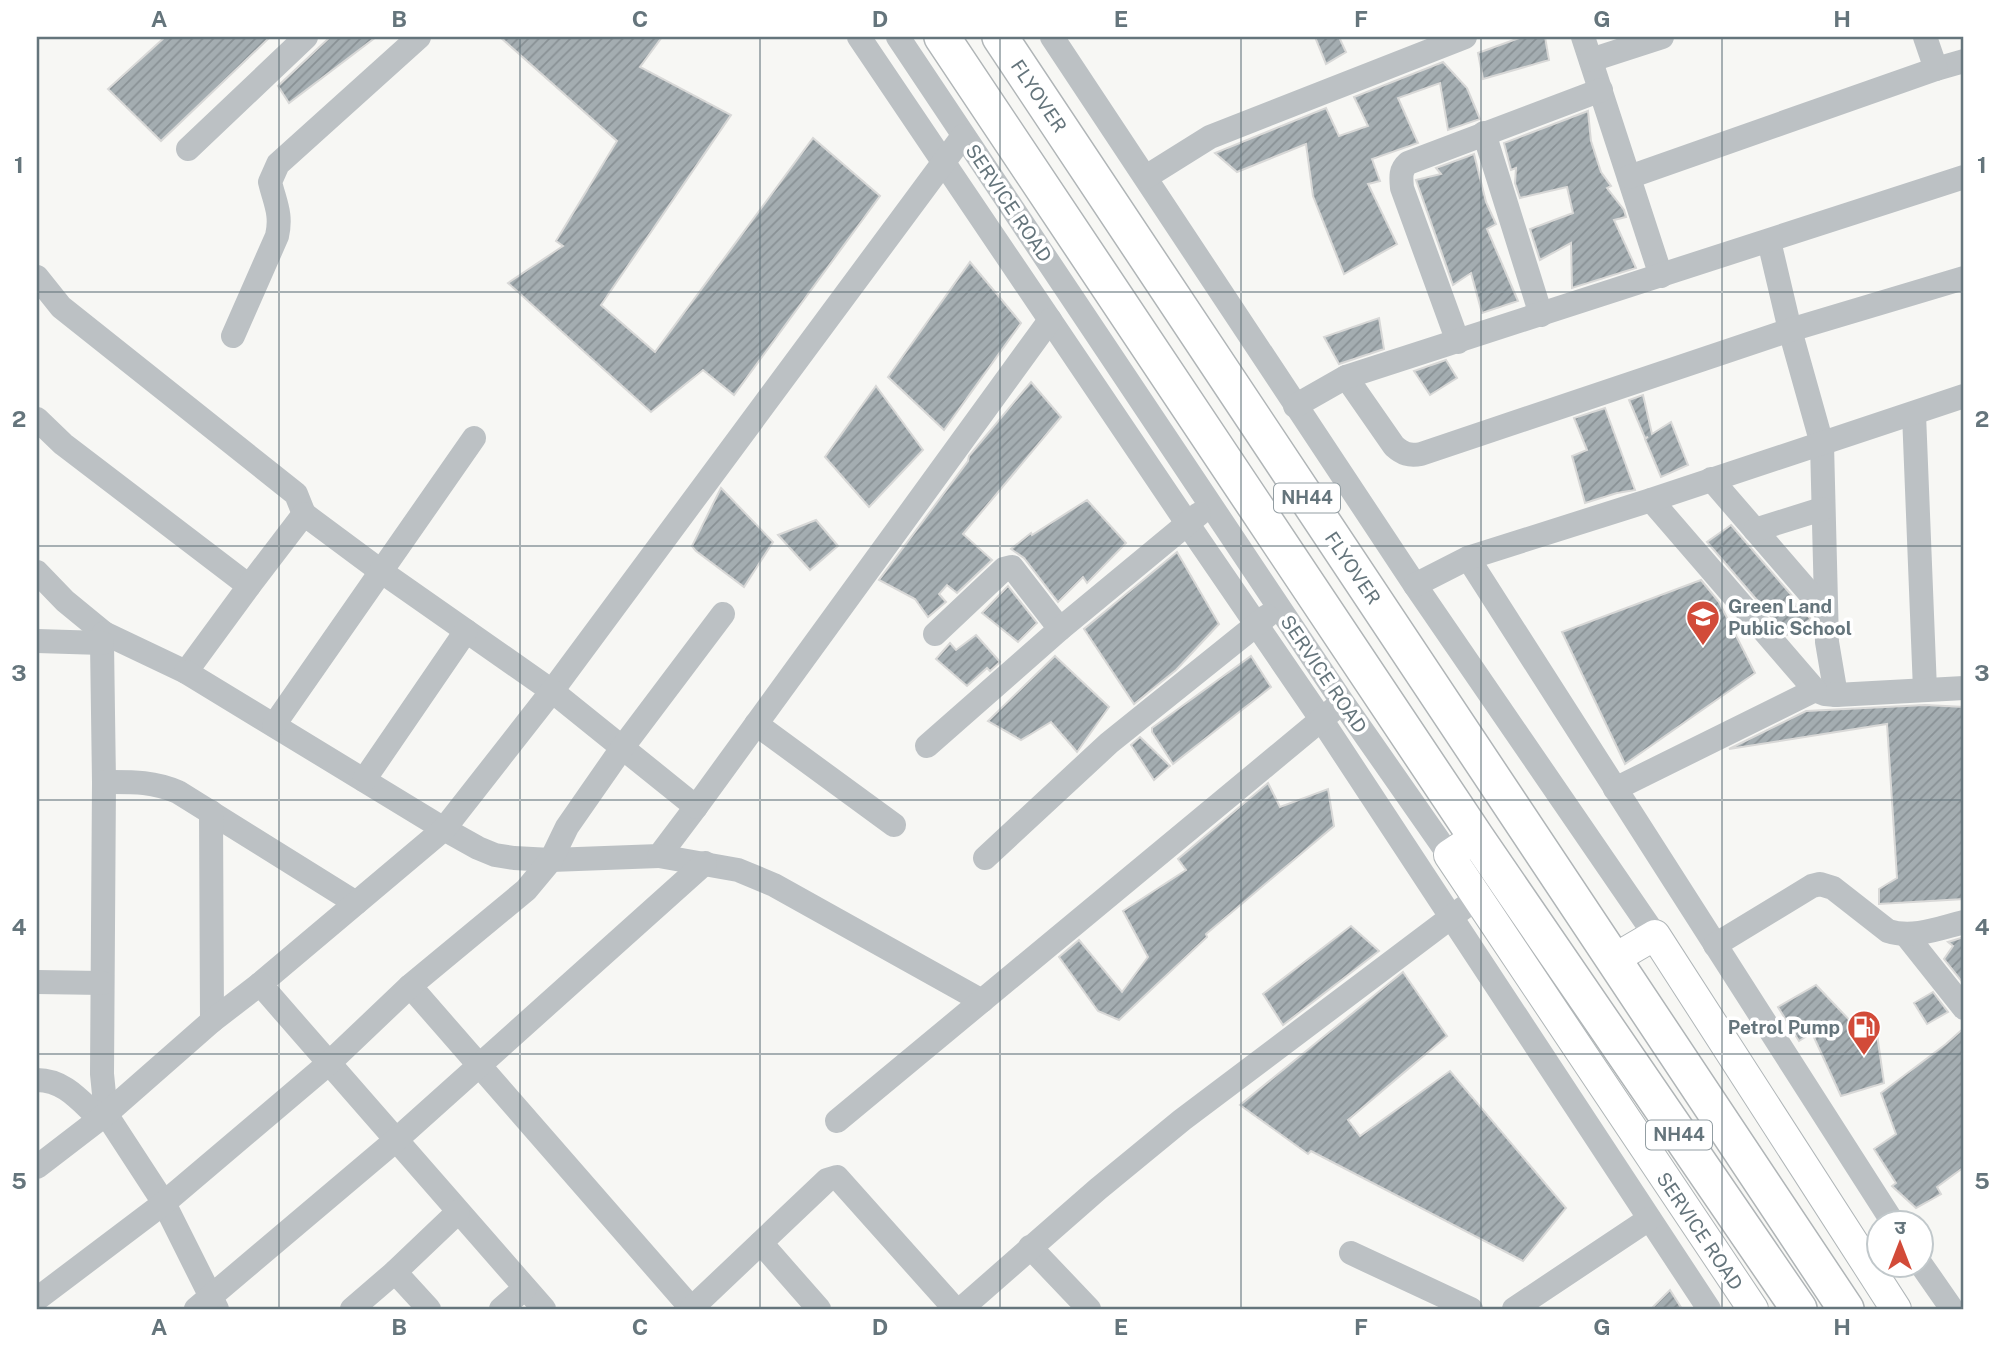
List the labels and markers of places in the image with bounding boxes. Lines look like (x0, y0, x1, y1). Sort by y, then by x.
place label: Green Land Public School (1728, 595, 1852, 639)
school or university icon: Green Land Public School (1684, 598, 1722, 647)
fuel station icon: Petrol Pump (1845, 1008, 1883, 1057)
place label: Petrol Pump (1728, 1016, 1840, 1038)

